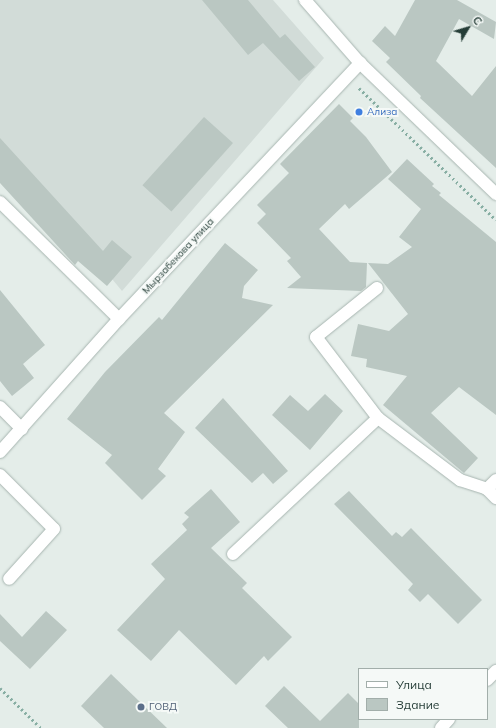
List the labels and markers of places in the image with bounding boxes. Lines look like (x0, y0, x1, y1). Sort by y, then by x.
place label: Ализа (367, 106, 397, 118)
marker: Ализа (354, 107, 364, 117)
place label: ГОВД (149, 701, 177, 713)
marker: ГОВД (136, 702, 146, 712)

